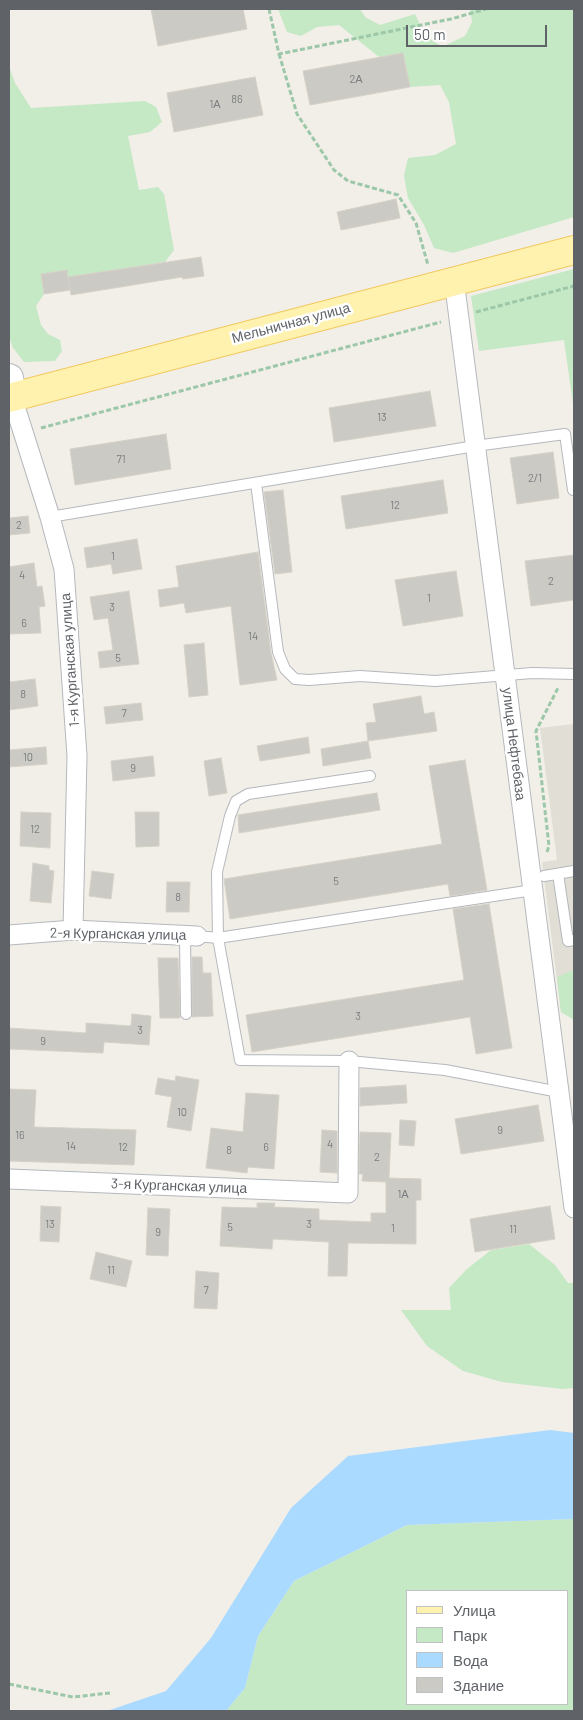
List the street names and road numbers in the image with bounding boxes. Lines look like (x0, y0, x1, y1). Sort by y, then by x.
street label: Мельничная улица (230, 299, 352, 347)
street label: 1-я Курганская улица (57, 593, 83, 727)
street label: улица Нефтебаза (499, 686, 529, 802)
street label: 2-я Курганская улица (50, 924, 186, 944)
street label: 3-я Курганская улица (111, 1175, 247, 1197)

